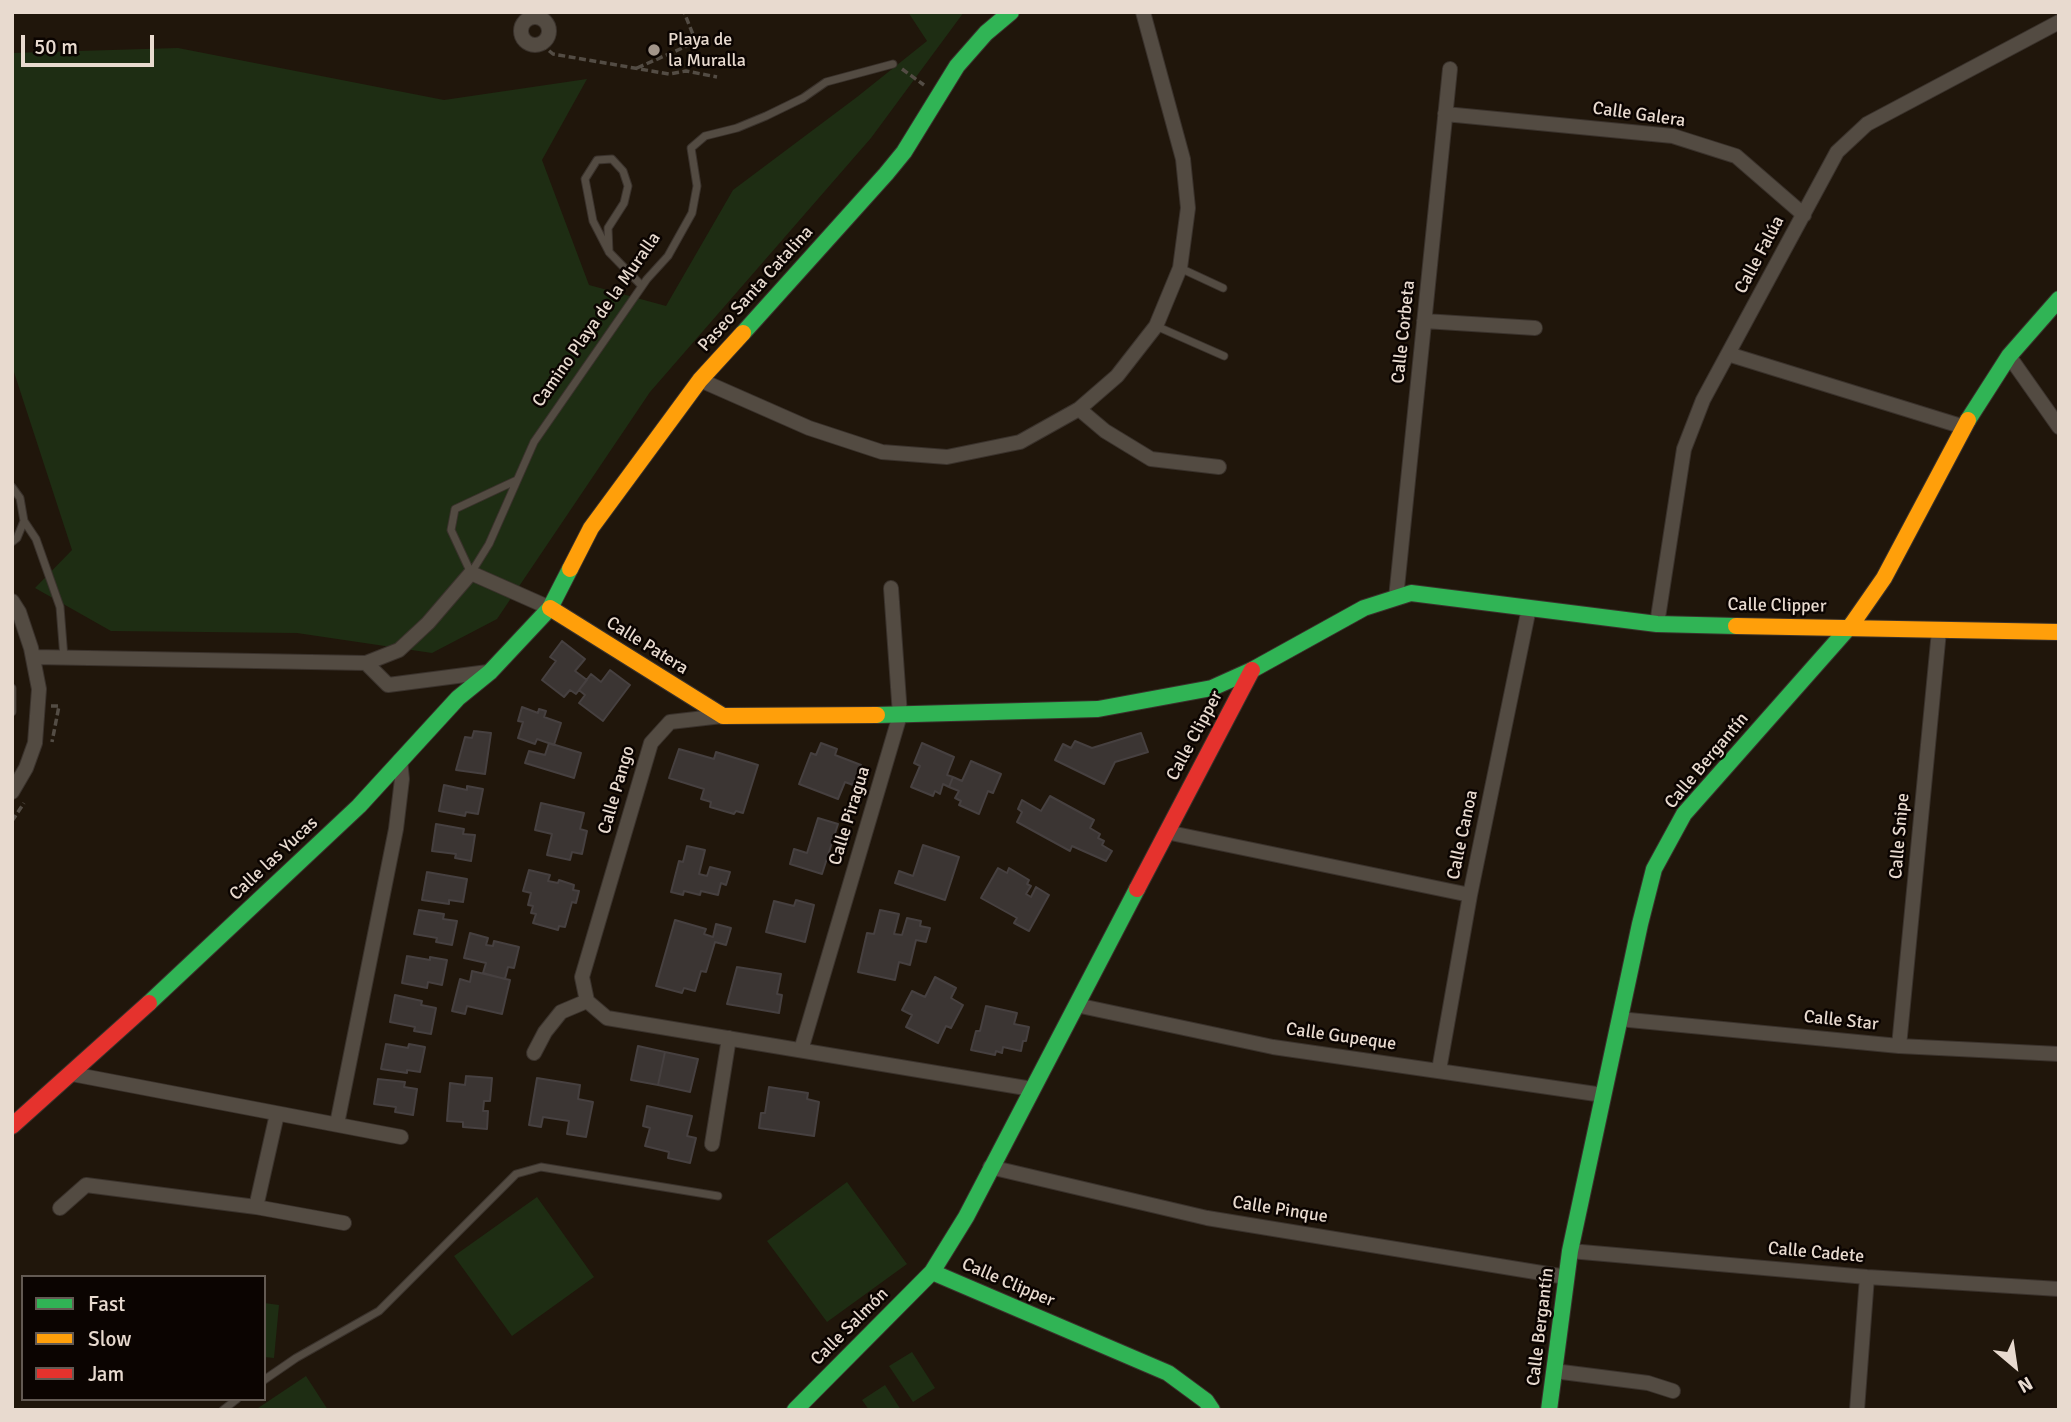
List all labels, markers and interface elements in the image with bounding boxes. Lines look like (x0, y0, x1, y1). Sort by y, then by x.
scale bar (24, 21, 158, 65)
place label: Playa de la Muralla (668, 29, 746, 72)
text: 50 m (34, 34, 78, 60)
marker: Playa de la Muralla (646, 42, 662, 58)
street label: Calle Galera (1591, 98, 1687, 132)
street label: Calle Falúa (1731, 212, 1789, 298)
street label: Paseo Santa Catalina (694, 222, 818, 356)
street label: Camino Playa de la Muralla (528, 228, 666, 412)
street label: Calle Corbeta (1388, 279, 1420, 385)
street label: Calle Clipper (1727, 594, 1827, 618)
street label: Calle Patera (602, 612, 692, 680)
street label: Calle Clipper (1162, 687, 1228, 785)
street label: Calle Bergantín (1660, 708, 1754, 814)
street label: Calle Pango (594, 743, 640, 837)
street label: Calle Piragua (825, 764, 875, 868)
street label: Calle Canoa (1443, 788, 1483, 882)
street label: Calle Snipe (1885, 792, 1915, 880)
street label: Calle las Yucas (225, 813, 323, 905)
street label: Calle Star (1803, 1006, 1879, 1036)
street label: Calle Gupeque (1284, 1019, 1398, 1055)
street label: Calle Pinque (1231, 1192, 1329, 1228)
street label: Calle Cadete (1767, 1238, 1865, 1268)
street label: Calle Clipper (958, 1254, 1058, 1312)
street label: Calle Bergantín (1523, 1267, 1559, 1387)
legend (21, 1275, 266, 1401)
street label: Calle Salmón (807, 1284, 893, 1370)
text: Fast (88, 1291, 125, 1317)
text: Slow (88, 1326, 132, 1352)
north arrow (1980, 1331, 2050, 1401)
text: Jam (88, 1361, 124, 1387)
text: N (2014, 1371, 2037, 1398)

